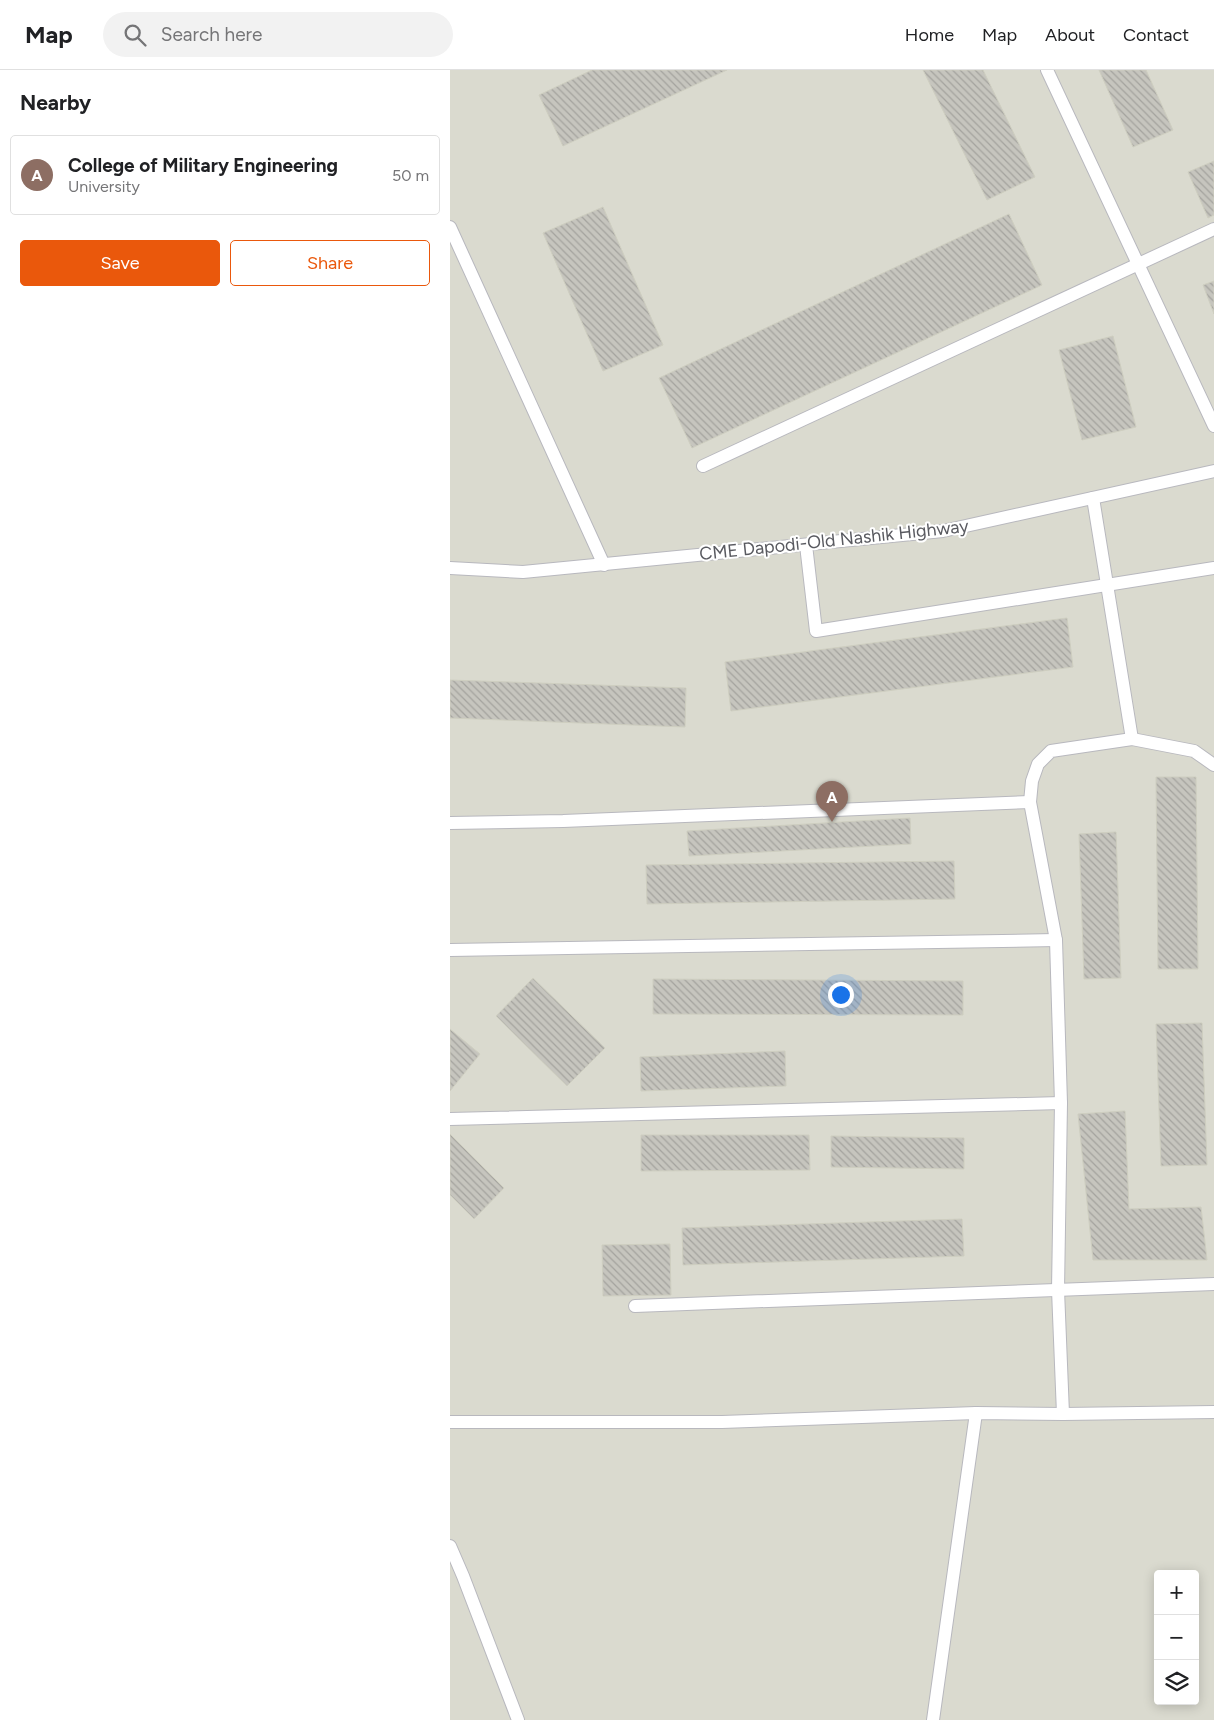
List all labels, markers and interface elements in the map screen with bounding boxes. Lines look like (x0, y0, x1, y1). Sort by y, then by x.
search box (103, 12, 453, 57)
text: Map (25, 20, 73, 49)
icon: search (121, 21, 149, 49)
text: Search here (161, 23, 262, 46)
text: Home (905, 24, 954, 46)
text: Map (982, 24, 1017, 46)
text: About (1045, 24, 1095, 46)
text: Contact (1123, 24, 1189, 46)
text: Nearby (20, 90, 91, 115)
text: College of Military Engineering (68, 154, 338, 177)
text: A (31, 166, 43, 185)
text: 50 m (392, 166, 429, 185)
text: University (68, 177, 140, 196)
button: Save (20, 240, 220, 286)
button: Share (230, 240, 430, 286)
street label: CME Dapodi-Old Nashik Highway (698, 515, 970, 565)
pin: A (816, 781, 848, 822)
your location (828, 982, 854, 1008)
map controls (1154, 1570, 1199, 1705)
button: + (1154, 1570, 1199, 1615)
button: − (1154, 1615, 1199, 1660)
button: layers (1154, 1660, 1199, 1705)

